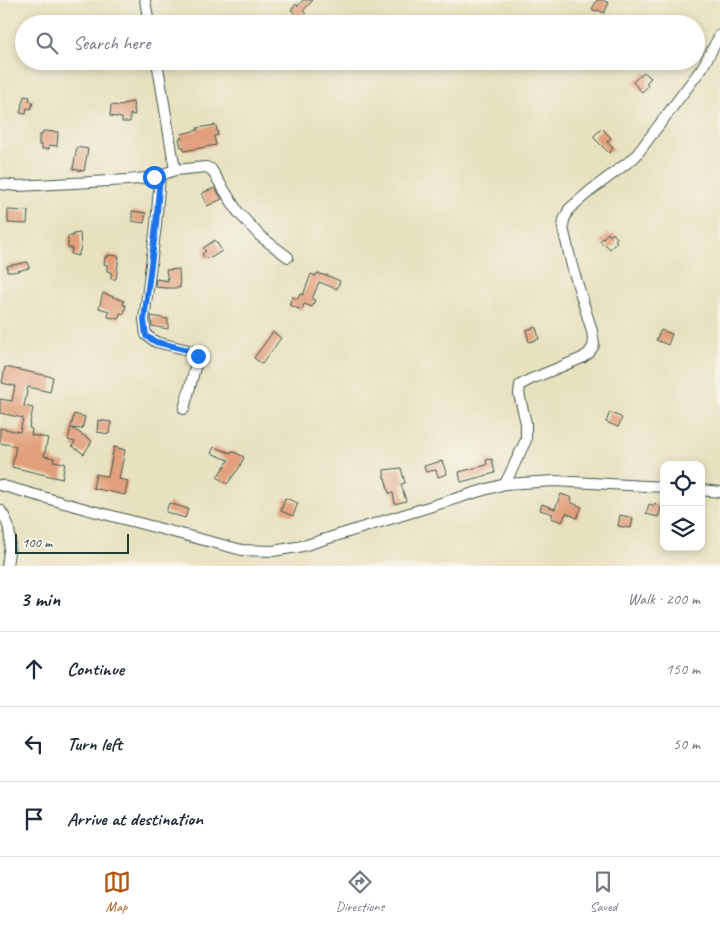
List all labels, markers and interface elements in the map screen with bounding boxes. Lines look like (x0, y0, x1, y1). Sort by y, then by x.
search box (15, 15, 705, 70)
icon: search (33, 29, 61, 57)
text: Search here (73, 31, 150, 55)
route start (143, 166, 166, 189)
route end (187, 345, 210, 368)
map controls (660, 461, 705, 551)
button: locate (660, 461, 705, 506)
button: layers (660, 506, 705, 551)
scale bar (15, 531, 129, 554)
text: 100 m (22, 534, 52, 551)
text: 3 min (20, 586, 60, 612)
text: Walk · 200 m (628, 589, 700, 609)
icon: ahead (20, 655, 48, 683)
text: Continue (67, 657, 124, 681)
text: 150 m (666, 659, 700, 679)
icon: left (20, 730, 48, 758)
text: Turn left (67, 732, 122, 756)
text: 50 m (673, 734, 700, 754)
icon: arrive (20, 805, 48, 833)
text: Arrive at destination (67, 807, 203, 831)
tab: Map (103, 868, 131, 915)
tab: Directions (336, 868, 384, 915)
tab: Saved (589, 868, 617, 915)

